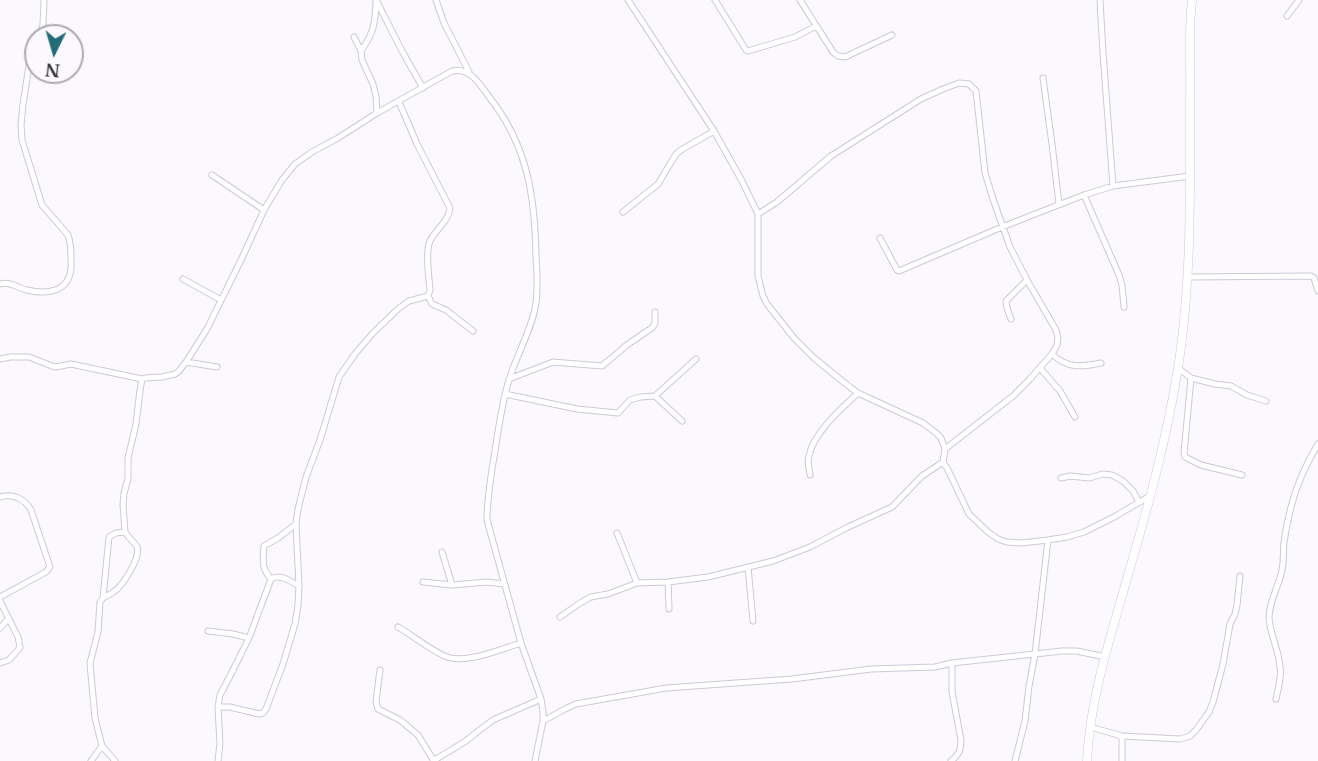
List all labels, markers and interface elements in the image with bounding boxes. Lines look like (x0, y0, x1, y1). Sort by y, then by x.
north arrow (24, 24, 84, 84)
text: N (44, 59, 61, 81)

